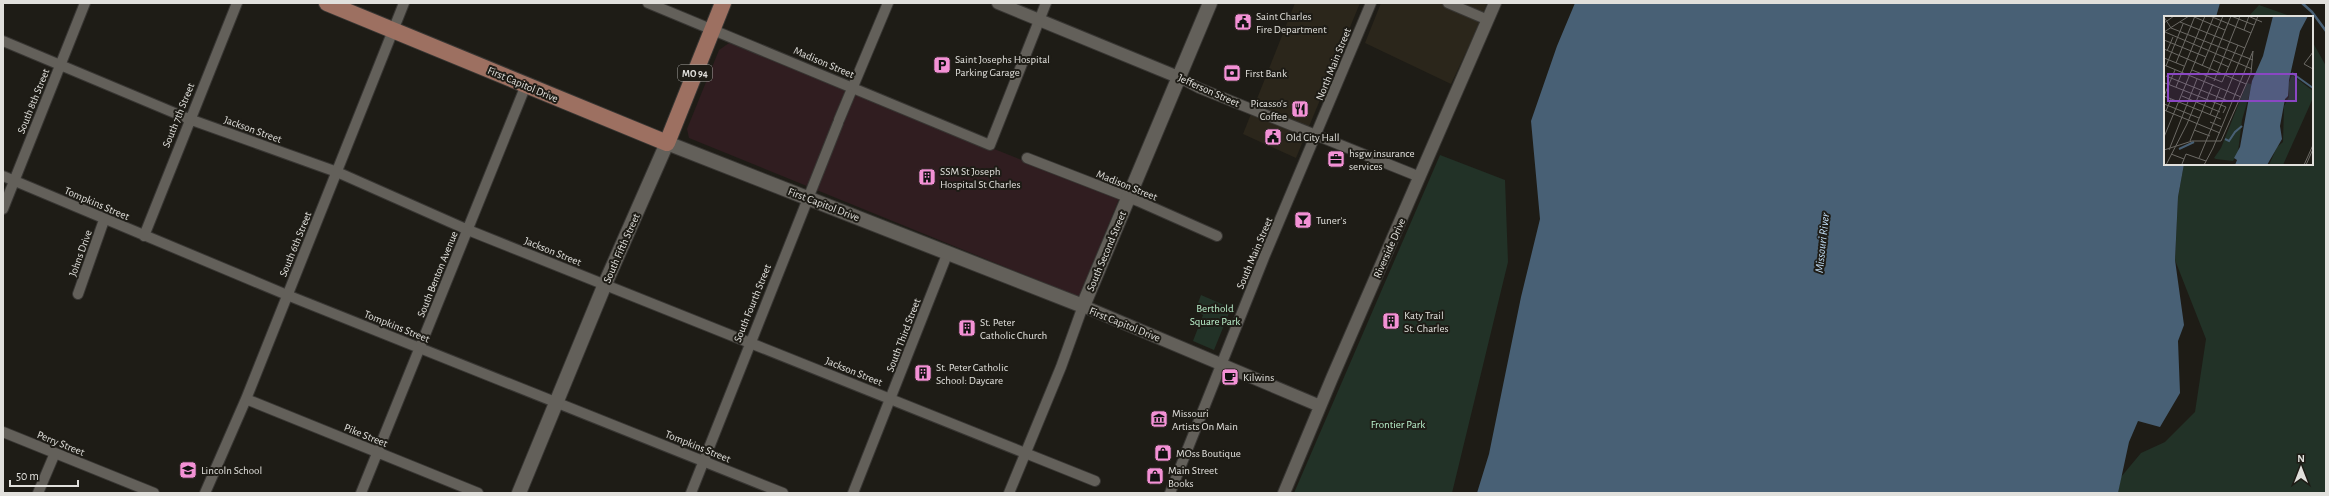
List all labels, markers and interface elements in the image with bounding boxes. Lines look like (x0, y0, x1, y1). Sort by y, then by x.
place label: Saint Charles Fire Department (1256, 11, 1327, 35)
public building icon: Saint Charles Fire Department (1233, 12, 1253, 32)
inset map (2164, 16, 2313, 165)
street label: North Main Street (1314, 26, 1353, 102)
street label: Madison Street (792, 45, 856, 80)
place label: Saint Josephs Hospital Parking Garage (955, 54, 1050, 78)
parking icon: Saint Josephs Hospital Parking Garage (932, 55, 952, 75)
bank icon: First Bank (1222, 63, 1242, 83)
street label: First Capitol Drive (486, 65, 560, 104)
road number: MO 94 (678, 65, 712, 81)
street label: South 8th Street (15, 67, 52, 135)
place label: First Bank (1245, 68, 1287, 79)
street label: Jefferson Street (1176, 72, 1242, 109)
street label: South 7th Street (161, 81, 197, 149)
place label: Picasso's Coffee (1251, 98, 1287, 122)
restaurant icon: Picasso's Coffee (1290, 99, 1310, 119)
street label: Jackson Street (223, 114, 283, 145)
public building icon: Old City Hall (1263, 127, 1283, 147)
place label: Old City Hall (1286, 132, 1339, 143)
place label: hsgw insurance services (1349, 148, 1415, 172)
office icon: hsgw insurance services (1326, 149, 1346, 169)
place label: SSM St Joseph Hospital St Charles (940, 166, 1021, 190)
building icon: SSM St Joseph Hospital St Charles (917, 167, 937, 187)
street label: Madison Street (1095, 168, 1159, 203)
street label: Tompkins Street (63, 185, 131, 222)
street label: First Capitol Drive (787, 186, 861, 223)
street label: South Second Street (1085, 209, 1128, 293)
street label: South 6th Street (277, 210, 314, 278)
bar icon: Tuner's (1293, 210, 1313, 230)
street label: South Fifth Street (601, 211, 642, 285)
water label: Missouri River (1813, 211, 1831, 274)
street label: South Main Street (1234, 215, 1275, 291)
place label: Tuner's (1316, 215, 1347, 226)
street label: Riverside Drive (1371, 217, 1408, 280)
street label: Johns Drive (67, 228, 94, 278)
street label: South Benton Avenue (415, 230, 460, 319)
street label: Jackson Street (523, 235, 583, 268)
street label: South Fourth Street (732, 262, 773, 344)
street label: South Third Street (884, 297, 923, 373)
park label: Berthold Square Park (1190, 303, 1240, 327)
street label: First Capitol Drive (1088, 305, 1162, 344)
street label: Tompkins Street (363, 308, 432, 345)
place label: Katy Trail St. Charles (1404, 310, 1449, 334)
building icon: Katy Trail St. Charles (1381, 311, 1401, 331)
place label: St. Peter Catholic Church (980, 317, 1047, 341)
building icon: St. Peter Catholic Church (957, 318, 977, 338)
street label: Jackson Street (824, 355, 884, 388)
place label: St. Peter Catholic School: Daycare (936, 362, 1009, 386)
building icon: St. Peter Catholic School: Daycare (913, 363, 933, 383)
cafe icon: Kilwins (1220, 367, 1240, 387)
place label: Kilwins (1243, 372, 1274, 383)
place label: Missouri Artists On Main (1172, 408, 1238, 432)
museum icon: Missouri Artists On Main (1149, 409, 1169, 429)
park label: Frontier Park (1371, 419, 1425, 430)
street label: Pike Street (342, 422, 390, 449)
street label: Tompkins Street (664, 428, 733, 465)
street label: Perry Street (36, 429, 86, 458)
shop icon: MOss Boutique (1153, 443, 1173, 463)
place label: MOss Boutique (1176, 448, 1241, 459)
north arrow (2281, 448, 2321, 488)
text: N (2297, 453, 2305, 464)
school or university icon: Lincoln School (178, 460, 198, 480)
scale bar (10, 462, 78, 488)
place label: Lincoln School (201, 465, 262, 476)
place label: Main Street Books (1168, 465, 1218, 489)
shop icon: Main Street Books (1145, 466, 1165, 486)
text: 50 m (16, 470, 39, 482)

